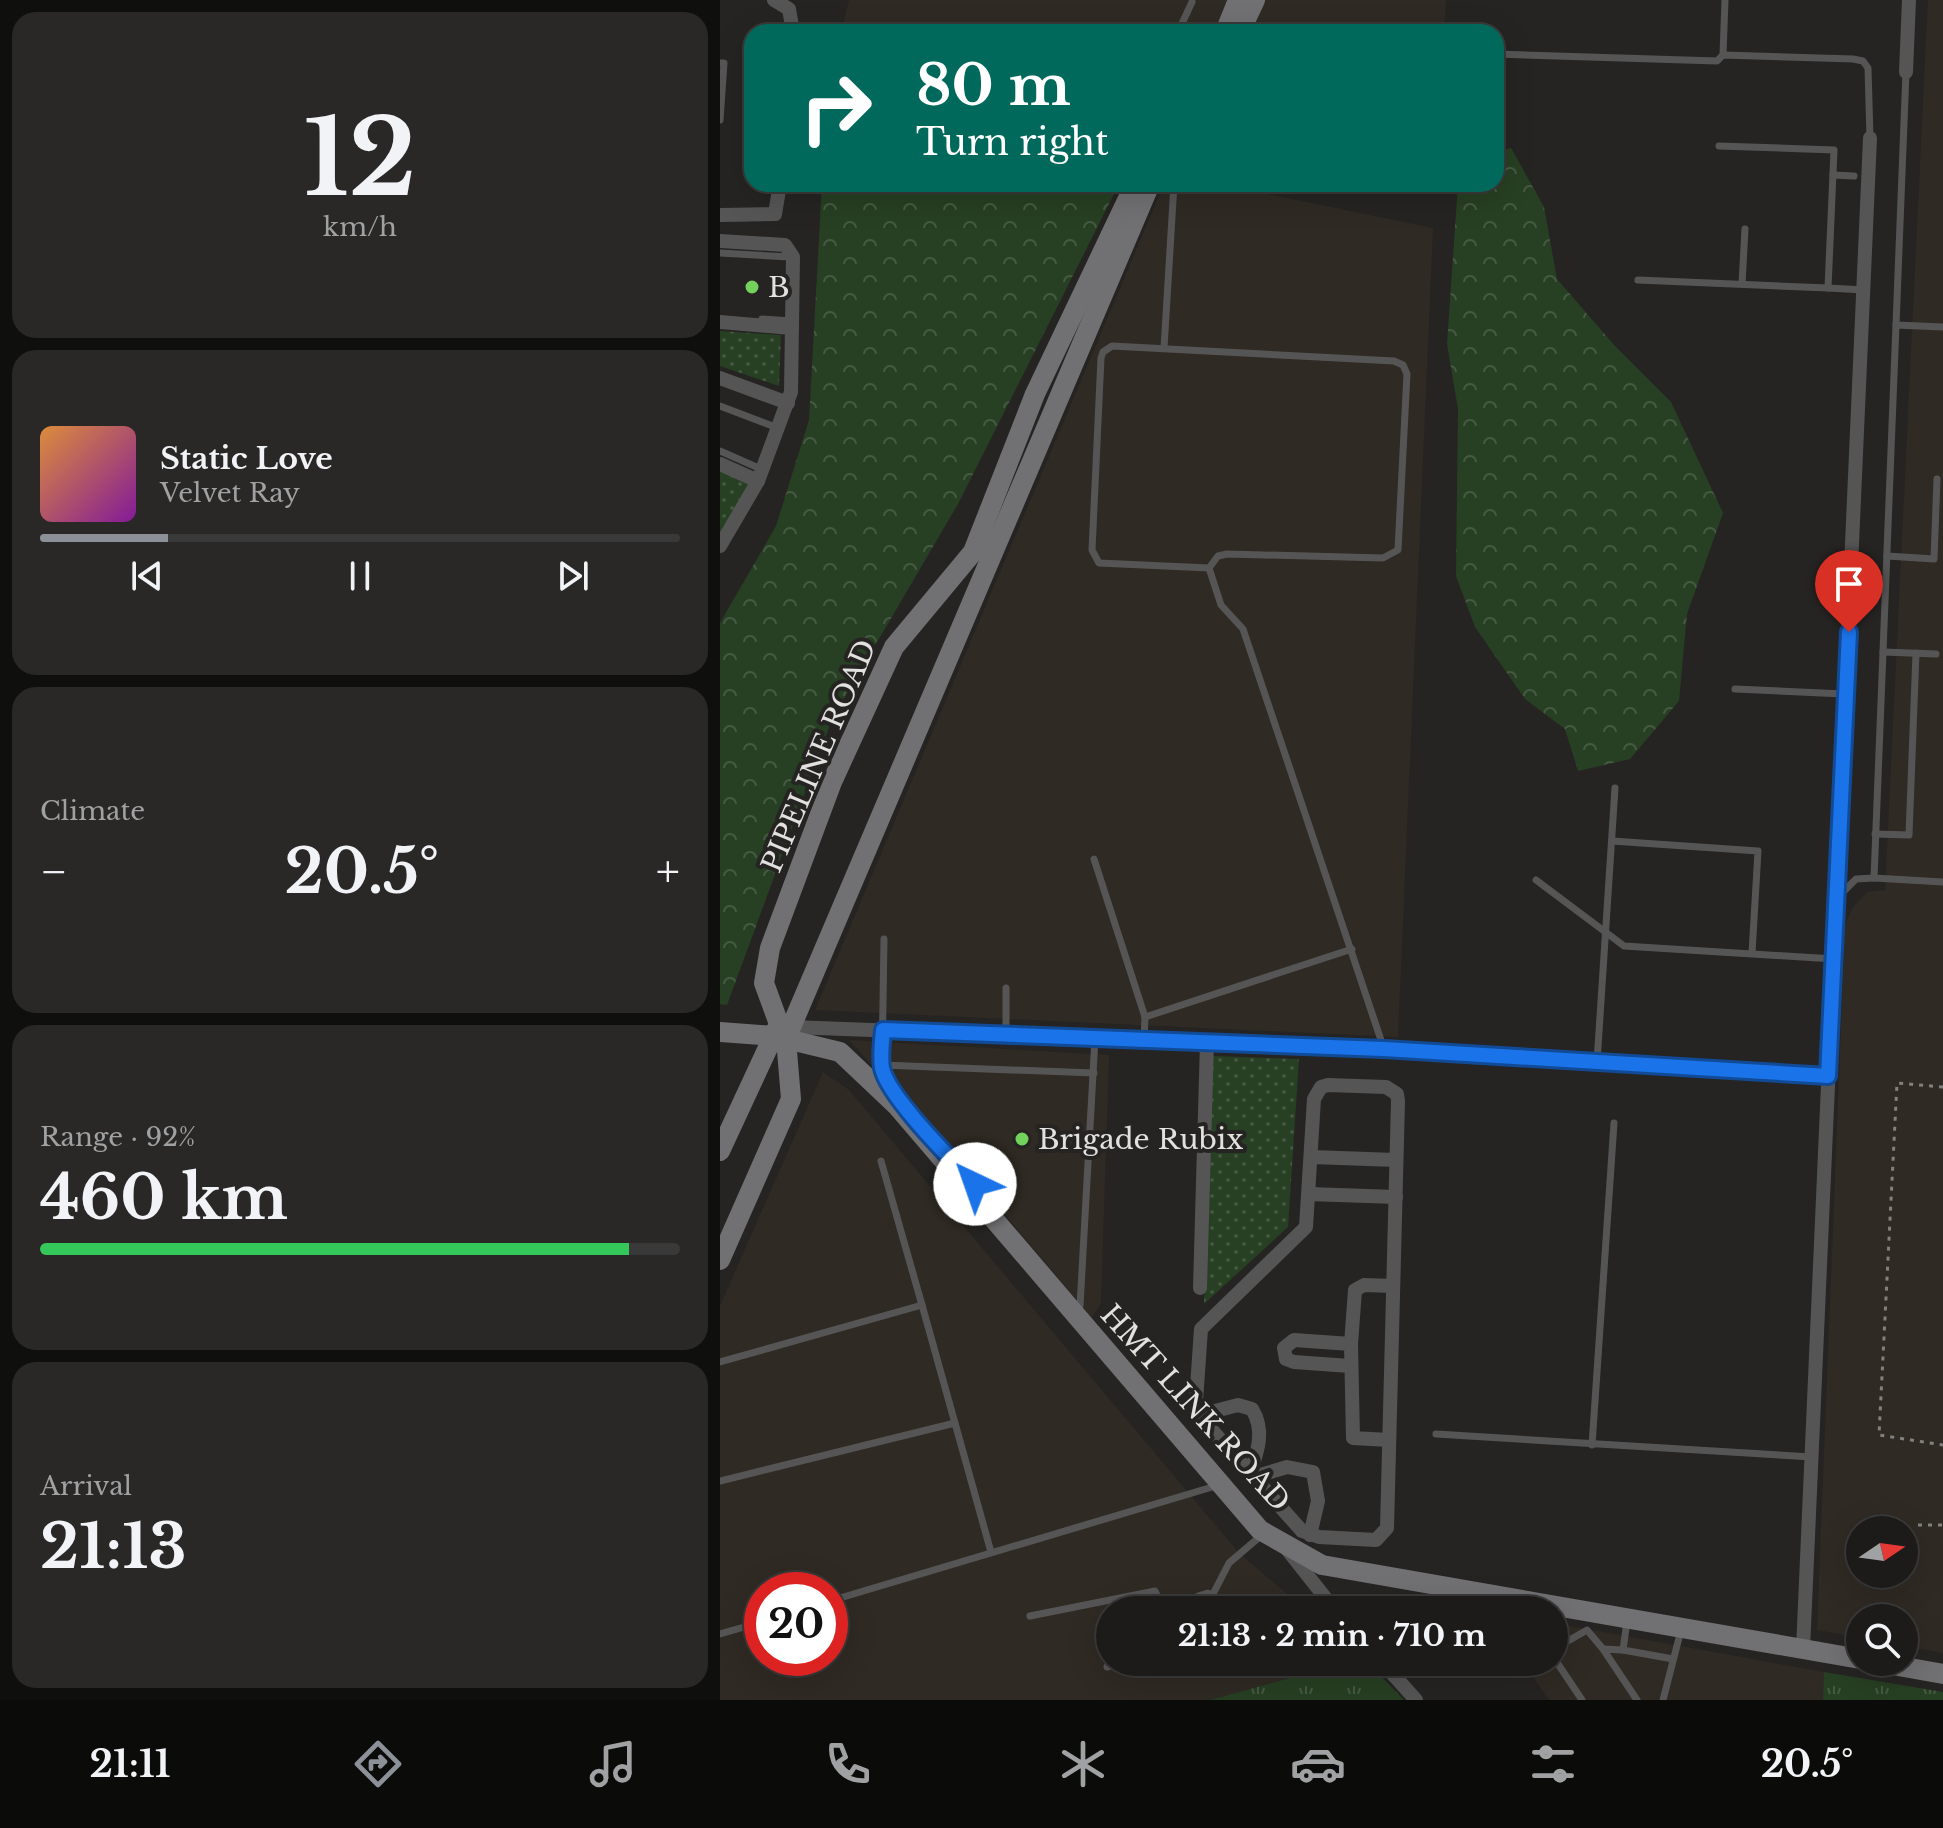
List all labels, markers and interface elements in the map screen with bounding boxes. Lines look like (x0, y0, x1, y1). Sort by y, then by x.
text: 80 m (916, 51, 1071, 120)
icon: right (784, 56, 888, 160)
text: 12 (303, 94, 417, 223)
text: Turn right (916, 120, 1109, 165)
text: km/h (323, 211, 397, 243)
place label: B (768, 270, 789, 305)
marker: B (743, 278, 761, 296)
text: Static Love (160, 440, 333, 477)
text: Velvet Ray (160, 477, 300, 509)
pin (1815, 550, 1883, 632)
icon: previous (125, 554, 169, 598)
icon: pause (338, 554, 382, 598)
icon: next (551, 554, 595, 598)
icon: arrive (1827, 562, 1871, 606)
street label: PIPELINE ROAD (754, 634, 884, 878)
text: Climate (40, 795, 145, 827)
text: 20.5° (285, 835, 439, 909)
text: − (40, 844, 68, 899)
text: + (656, 844, 680, 899)
text: Range · 92% (40, 1121, 196, 1153)
place label: Brigade Rubix (1038, 1122, 1243, 1157)
marker: Brigade Rubix (1013, 1130, 1031, 1148)
position arrow (933, 1142, 1017, 1226)
text: 460 km (40, 1161, 288, 1235)
street label: HMT LINK ROAD (1093, 1297, 1297, 1519)
text: Arrival (40, 1470, 132, 1502)
text: 21:13 (40, 1510, 187, 1584)
north arrow (1846, 1516, 1918, 1588)
map controls (1846, 1516, 1918, 1676)
speed limit sign: 20 (744, 1572, 848, 1676)
button: search (1846, 1604, 1918, 1676)
text: 21:13 · 2 min · 710 m (1178, 1617, 1486, 1654)
icon: directions (350, 1736, 406, 1792)
icon: music (585, 1736, 641, 1792)
icon: phone (820, 1736, 876, 1792)
icon: climate (1055, 1736, 1111, 1792)
icon: car (1290, 1736, 1346, 1792)
icon: filters (1525, 1736, 1581, 1792)
text: 21:11 (90, 1742, 170, 1787)
text: 20.5° (1761, 1742, 1853, 1787)

